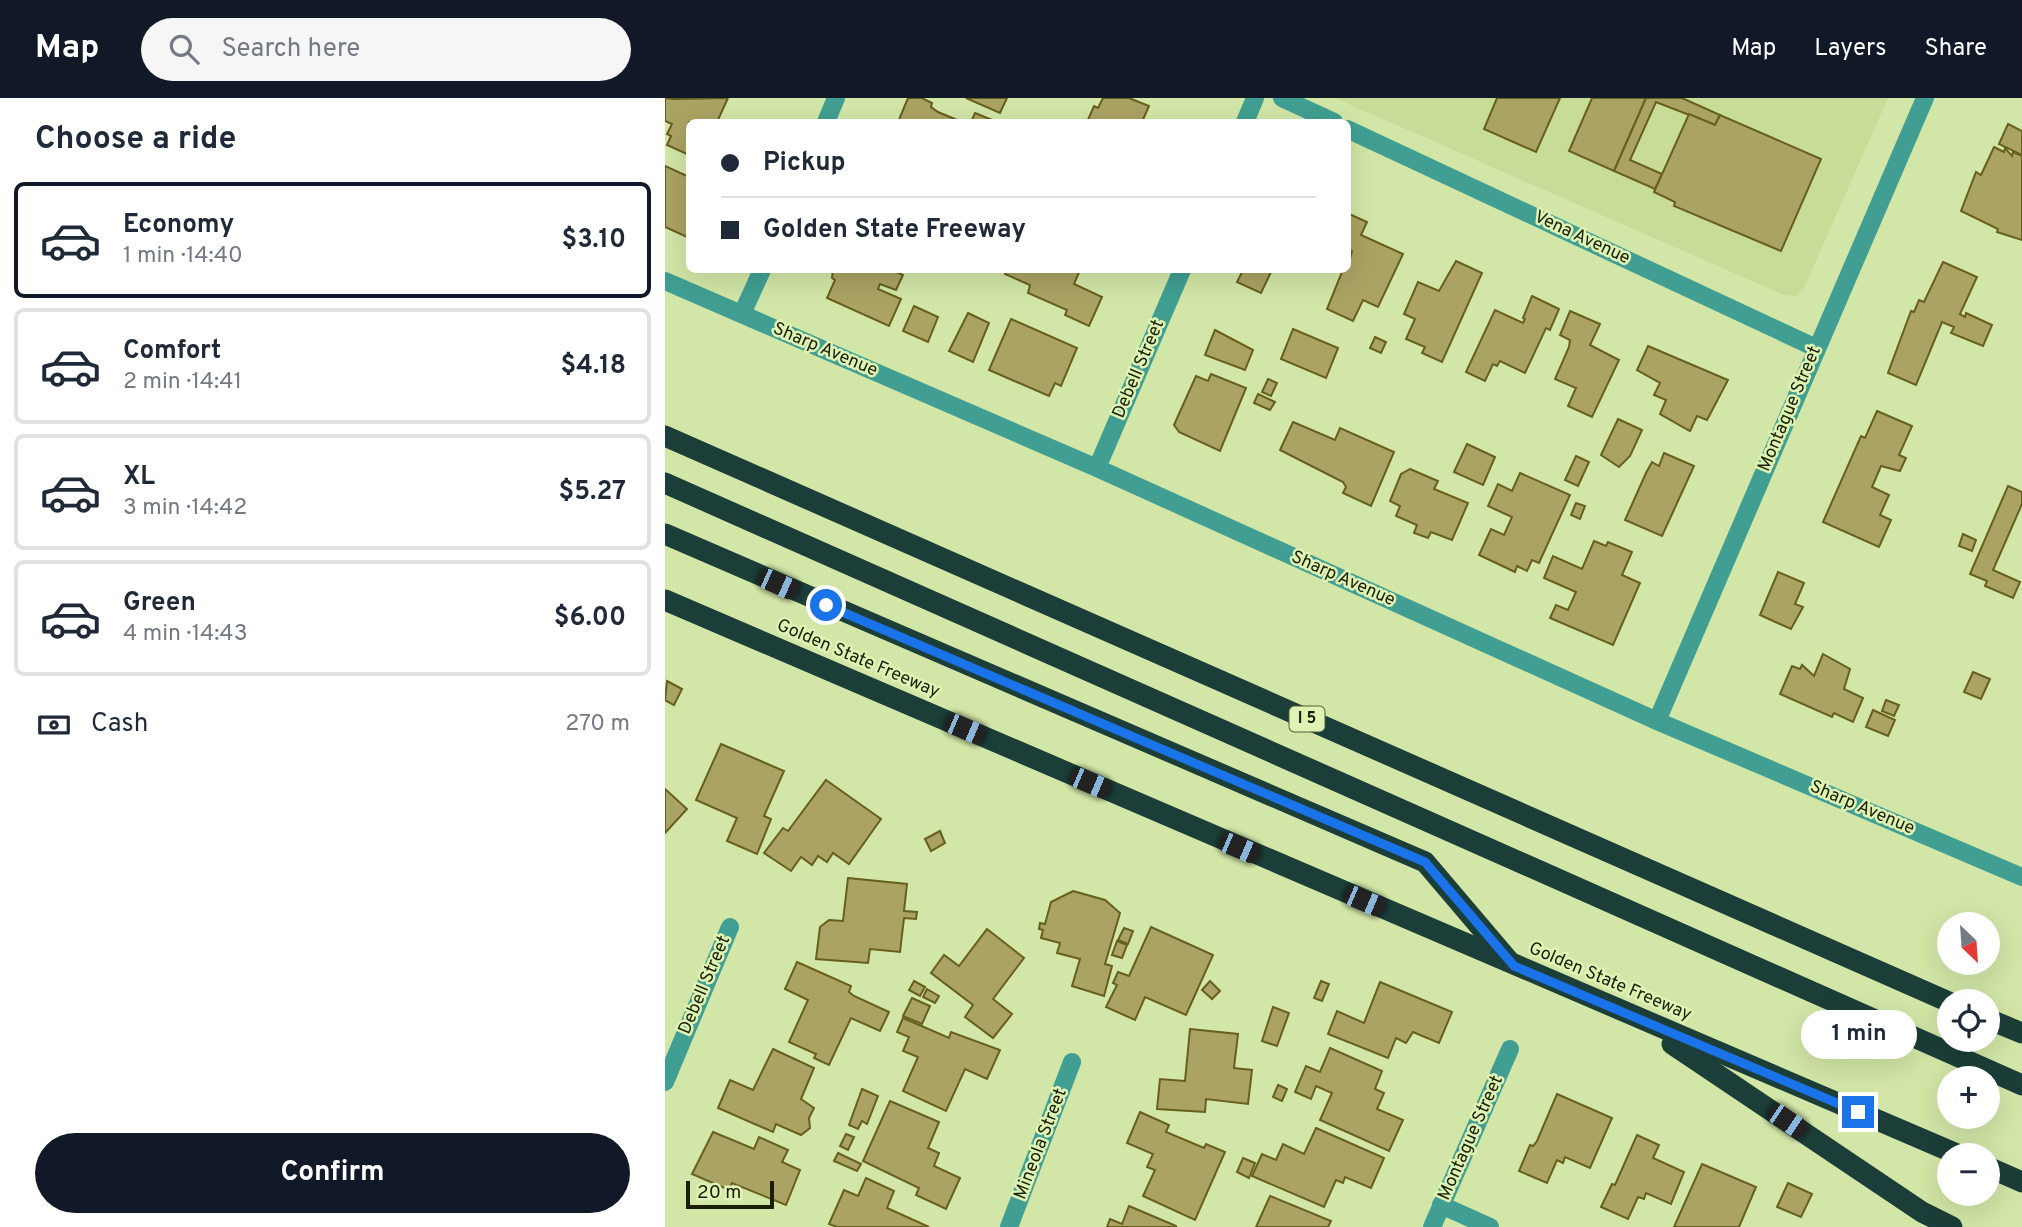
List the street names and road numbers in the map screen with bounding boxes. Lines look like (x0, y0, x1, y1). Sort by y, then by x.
street label: Vena Avenue (1530, 206, 1634, 270)
street label: Debell Street (1108, 316, 1170, 422)
street label: Sharp Avenue (769, 318, 881, 382)
street label: Montague Street (1753, 343, 1827, 475)
street label: Sharp Avenue (1287, 546, 1399, 612)
street label: Golden State Freeway (773, 614, 943, 704)
road number: I 5 (1289, 706, 1325, 732)
street label: Sharp Avenue (1806, 776, 1918, 840)
street label: Debell Street (674, 932, 736, 1038)
street label: Golden State Freeway (1525, 937, 1695, 1027)
street label: Montague Street (1433, 1072, 1509, 1204)
street label: Mineola Street (1009, 1085, 1073, 1203)

